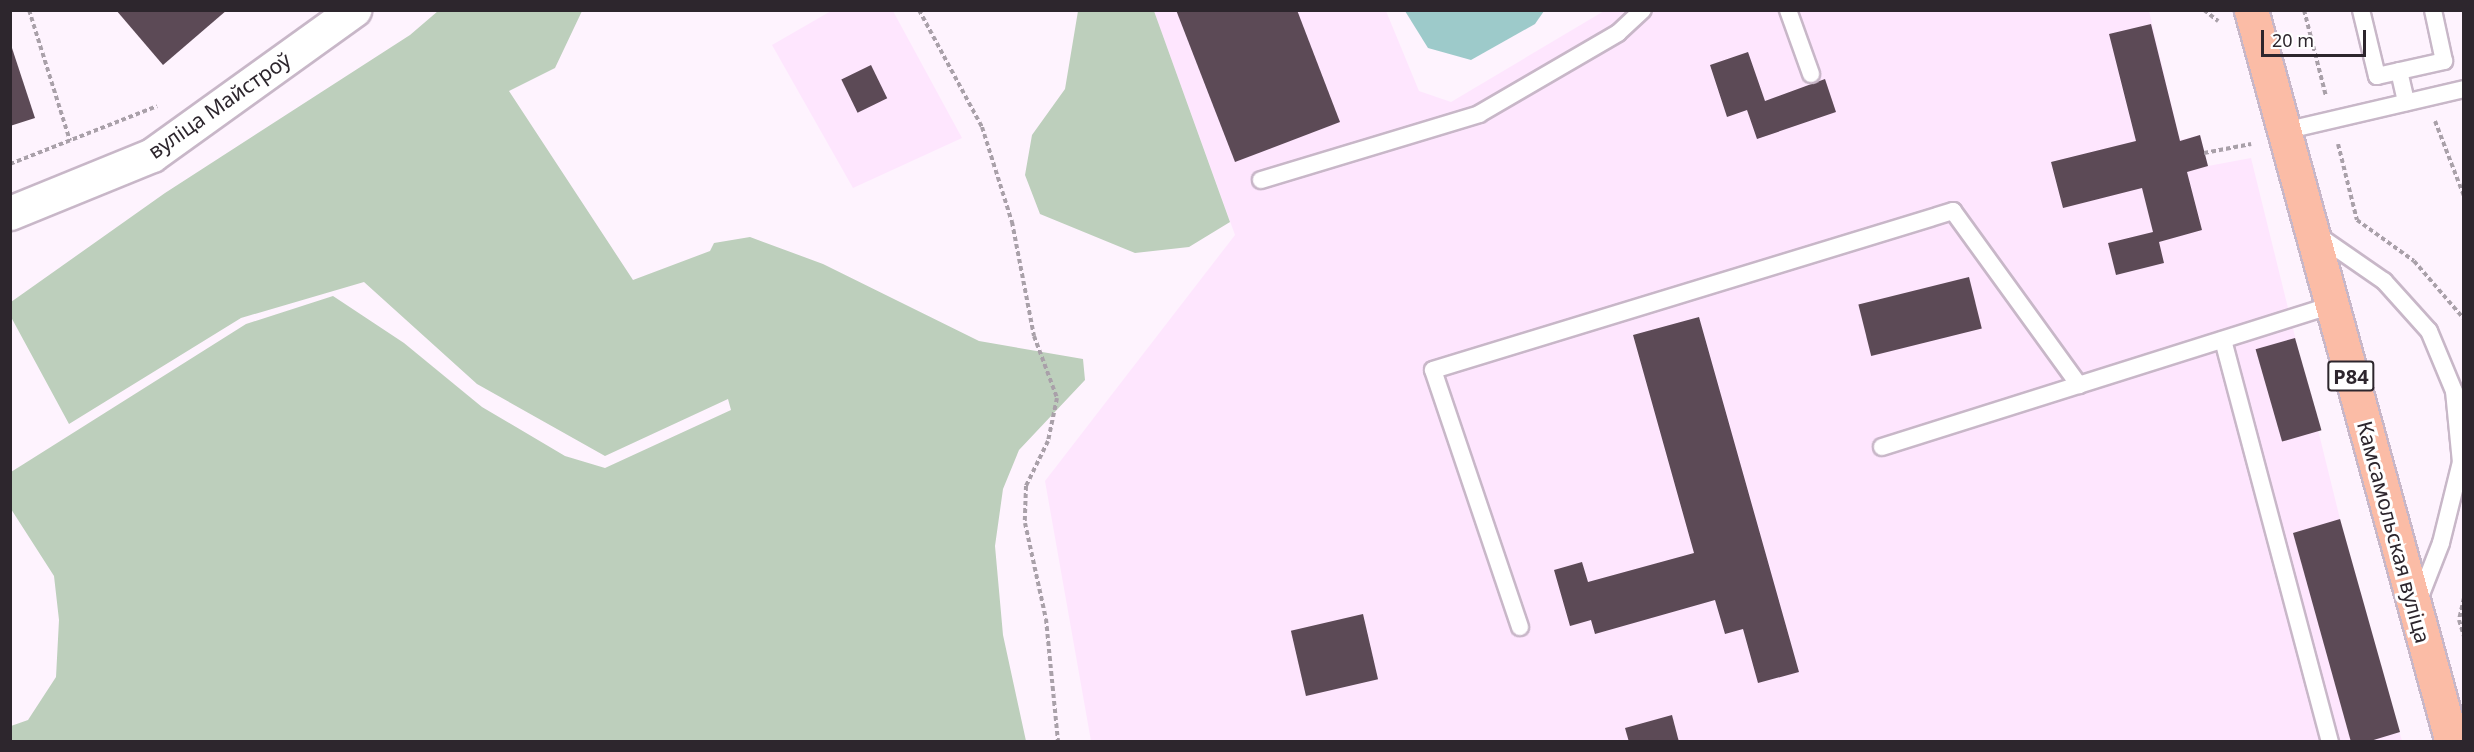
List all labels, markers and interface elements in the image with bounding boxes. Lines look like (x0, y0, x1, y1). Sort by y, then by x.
scale bar (2264, 18, 2369, 56)
text: 20 m (2272, 28, 2314, 52)
street label: вуліца Майстроў (143, 46, 295, 164)
road number: Р84 (2327, 359, 2375, 393)
street label: Камсамольская вуліца (2352, 418, 2436, 646)

